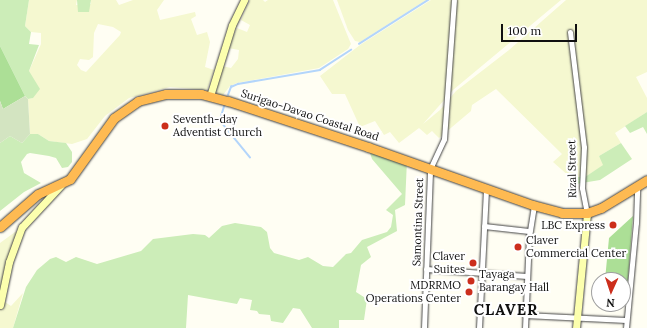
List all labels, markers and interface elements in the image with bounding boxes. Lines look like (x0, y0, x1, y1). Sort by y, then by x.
scale bar (503, 16, 579, 42)
text: 100 m (508, 23, 541, 38)
street label: Surigao-Davao Coastal Road (239, 86, 381, 144)
place label: Seventh-day Adventist Church (173, 113, 262, 139)
marker: Seventh-day Adventist Church (160, 121, 170, 131)
street label: Rizal Street (565, 140, 579, 198)
street label: Samontina Street (410, 178, 426, 266)
place label: LBC Express (541, 218, 605, 232)
marker: LBC Express (608, 220, 618, 230)
place label: Claver Commercial Center (526, 234, 626, 260)
marker: Claver Commercial Center (513, 242, 523, 252)
place label: Claver Suites (433, 250, 465, 276)
marker: Claver Suites (468, 258, 478, 268)
place label: Tayaga Barangay Hall (479, 268, 549, 294)
north arrow (591, 272, 631, 312)
marker: Tayaga Barangay Hall (466, 276, 476, 286)
place label: MDRRMO Operations Center (366, 279, 461, 305)
marker: MDRRMO Operations Center (464, 287, 474, 297)
text: N (606, 296, 615, 310)
district label: CLAVER (474, 301, 538, 319)

